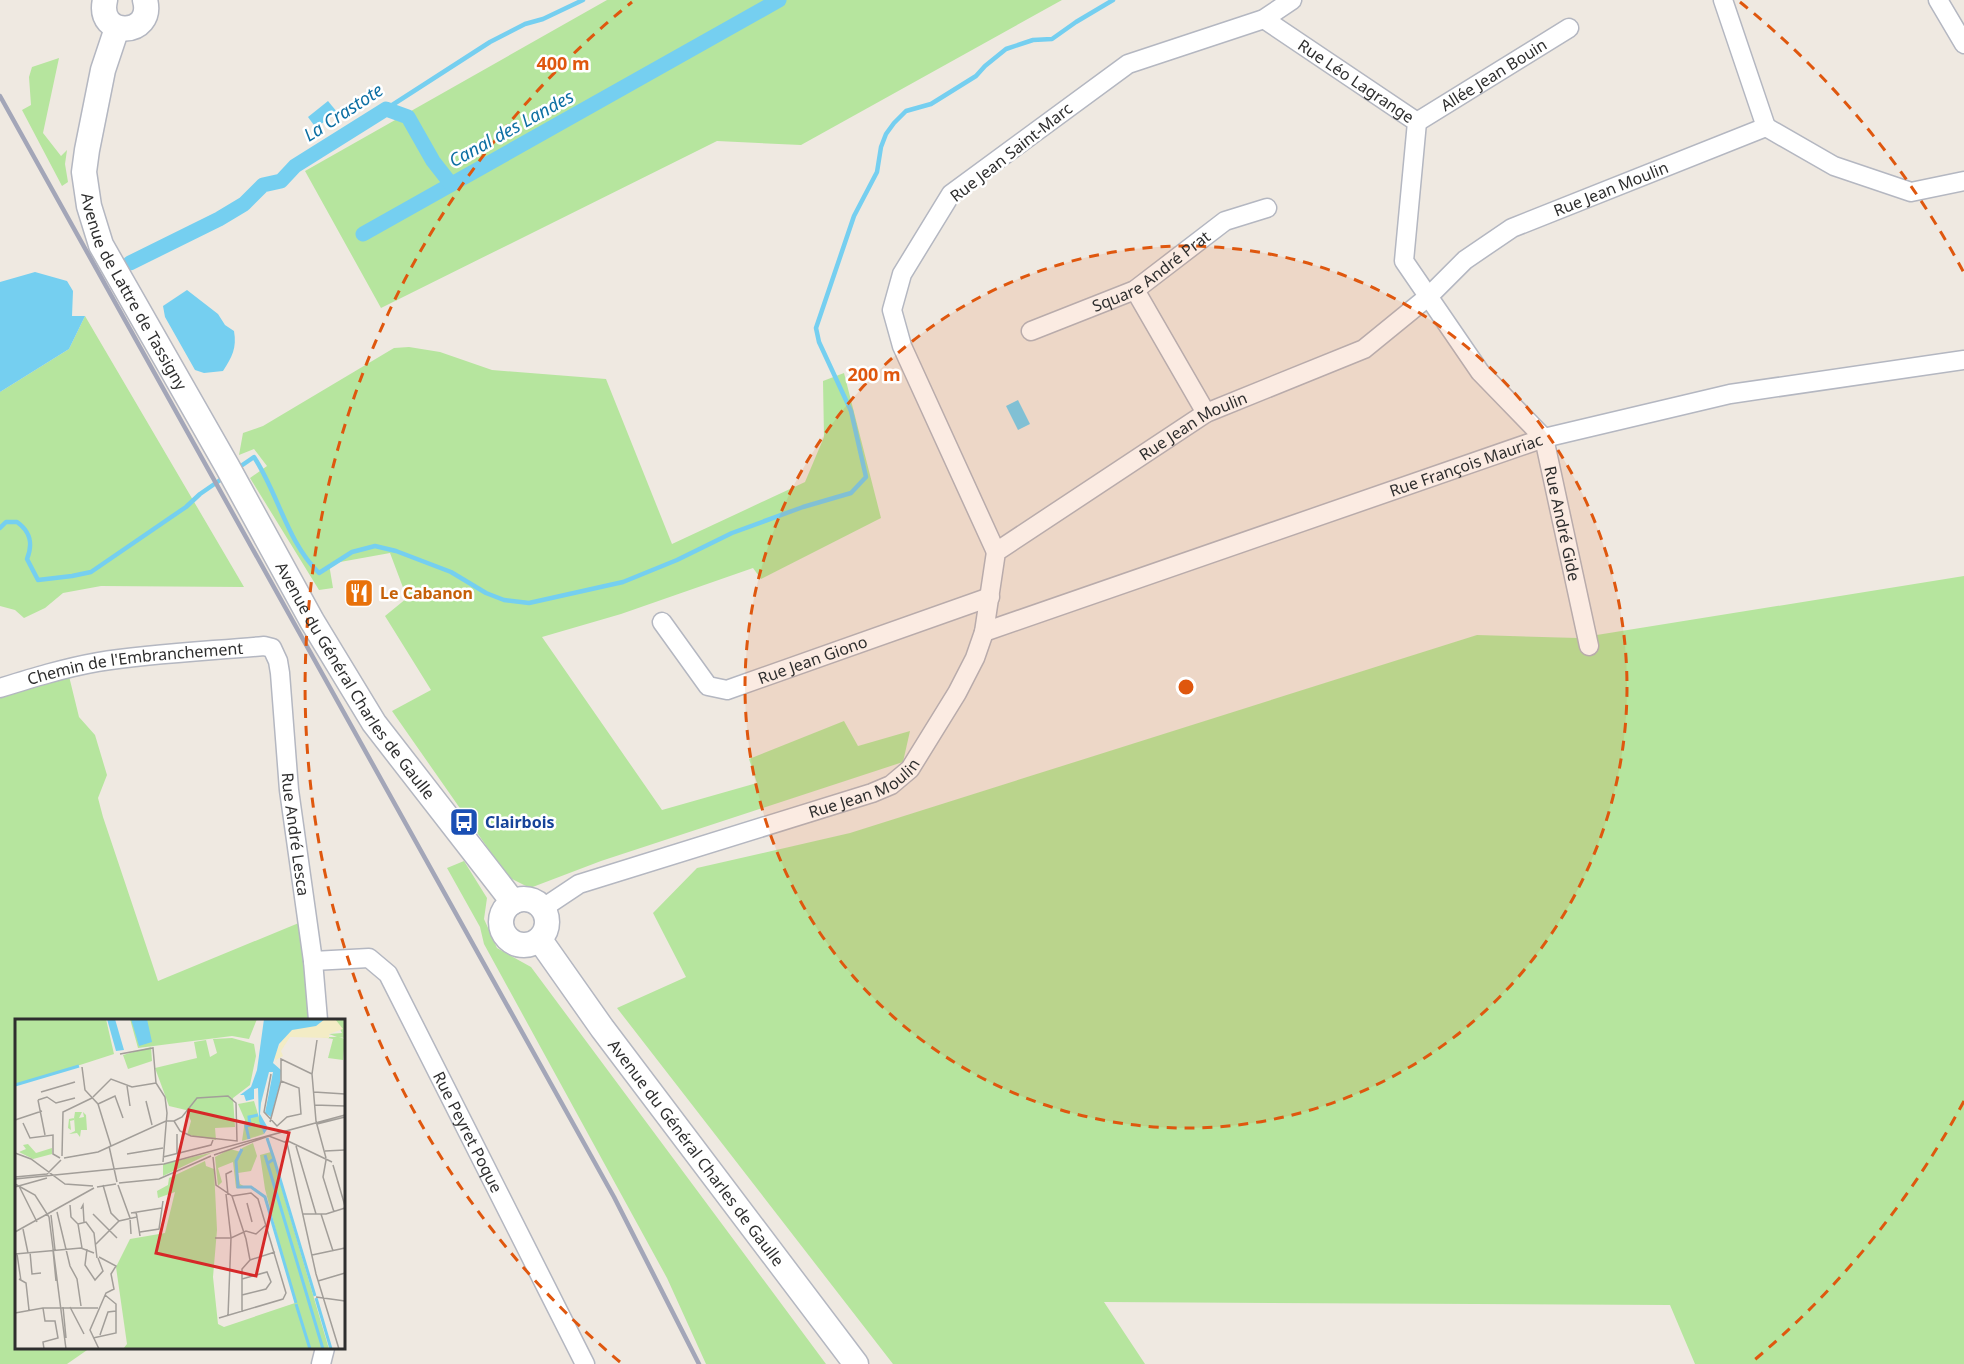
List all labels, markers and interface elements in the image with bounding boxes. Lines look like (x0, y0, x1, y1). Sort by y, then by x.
street label: Allée Jean Bouin (1436, 33, 1551, 116)
street label: Rue Léo Lagrange (1294, 34, 1418, 128)
text: 400 m (536, 51, 590, 75)
water label: La Crastote (299, 77, 387, 147)
water label: Canal des Landes (444, 84, 578, 172)
street label: Rue Jean Saint-Marc (945, 97, 1077, 207)
street label: Rue Jean Moulin (1550, 156, 1672, 221)
street label: Avenue de Lattre de Tassigny (76, 192, 193, 395)
street label: Square André Prat (1089, 225, 1215, 317)
text: 200 m (847, 362, 901, 386)
street label: Rue Jean Moulin (1135, 387, 1250, 465)
street label: Rue François Mauriac (1386, 428, 1546, 502)
street label: Rue André Gide (1539, 464, 1586, 583)
street label: Avenue du Général Charles de Gaulle (271, 558, 440, 804)
restaurant icon: Le Cabanon (343, 577, 375, 609)
place label: Le Cabanon (380, 582, 473, 604)
street label: Rue Jean Giono (755, 630, 870, 689)
street label: Chemin de l'Embranchement (24, 637, 244, 690)
centre of rings (1176, 677, 1196, 697)
street label: Rue Jean Moulin (806, 754, 925, 823)
street label: Rue André Lesca (277, 772, 315, 897)
bus stop icon: Clairbois (448, 806, 480, 838)
place label: Clairbois (485, 811, 555, 833)
inset map (15, 1019, 345, 1349)
street label: Avenue du Général Charles de Gaulle (603, 1035, 789, 1271)
street label: Rue Peyret Poque (428, 1068, 508, 1196)

